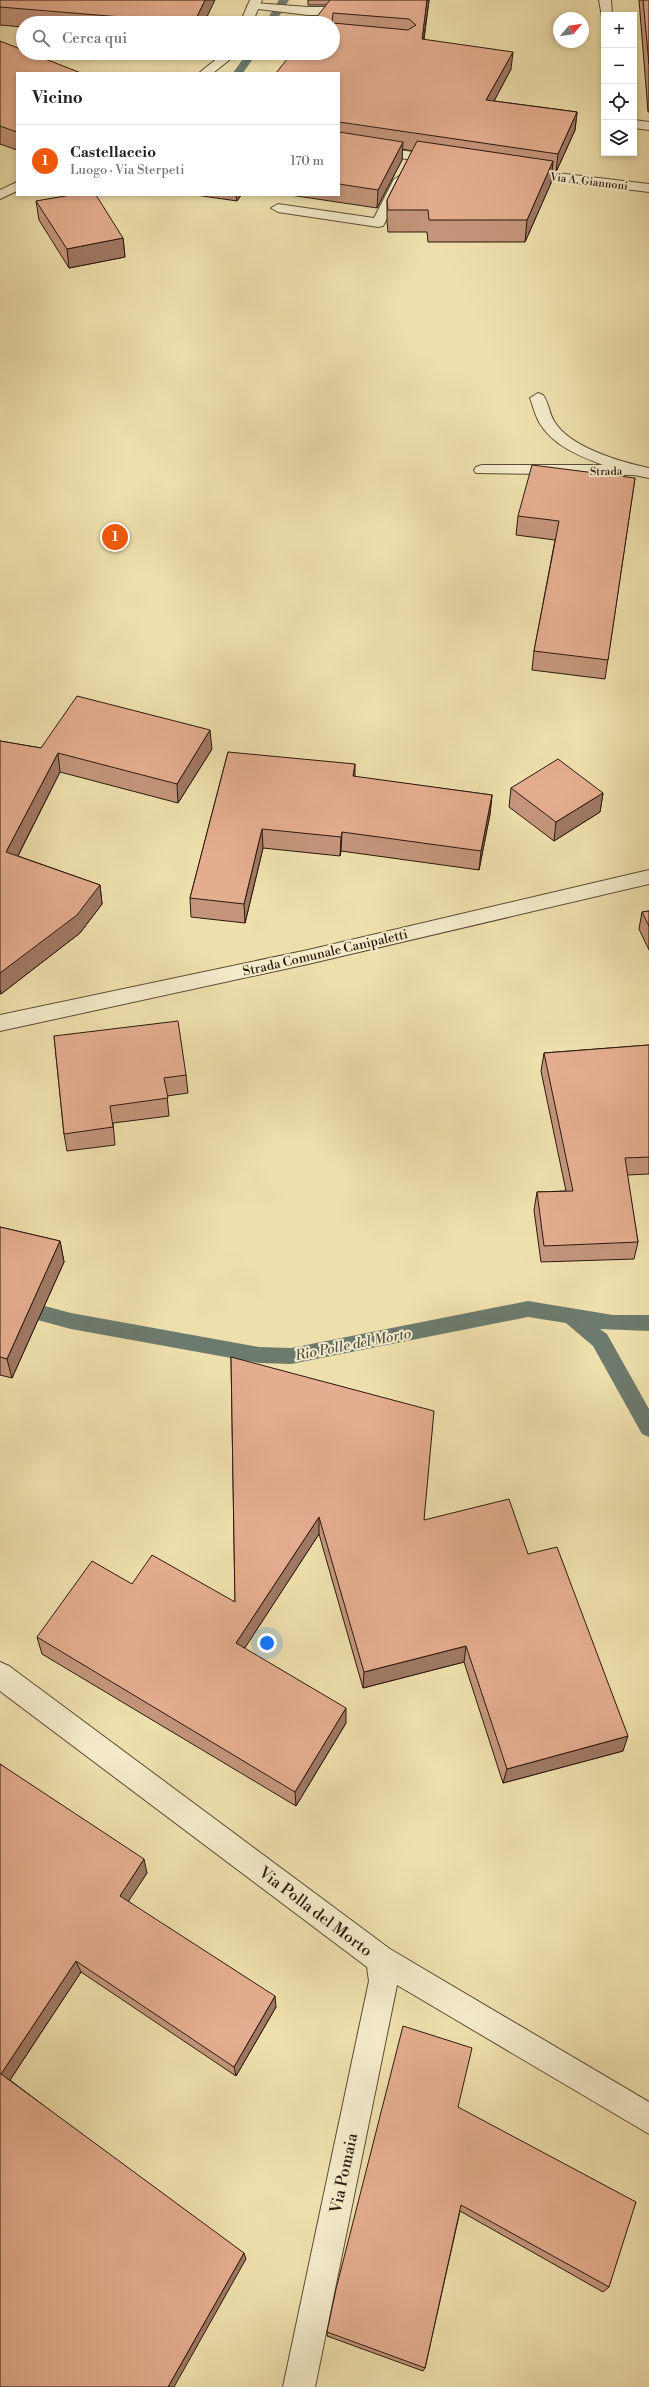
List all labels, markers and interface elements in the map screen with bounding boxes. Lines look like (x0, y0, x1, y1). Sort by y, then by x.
north arrow (553, 12, 589, 48)
map controls (601, 12, 637, 156)
button: + (601, 12, 637, 48)
search box (16, 16, 340, 60)
icon: search (30, 27, 52, 49)
text: Cerca qui (62, 29, 127, 48)
button: − (601, 48, 637, 84)
button: locate (601, 84, 637, 120)
text: Vicino (32, 87, 83, 109)
button: layers (601, 120, 637, 156)
text: Castellaccio (70, 143, 156, 162)
text: 1 (42, 153, 48, 169)
text: 170 m (290, 153, 324, 169)
text: Luogo · Via Sterpeti (70, 162, 184, 178)
street label: Via A. Giannoni (548, 170, 629, 194)
street label: Strada (590, 465, 623, 479)
pin: 1 (102, 522, 128, 552)
street label: Strada Comunale Canipaletti (241, 926, 409, 980)
water label: Rio Polle del Morto (293, 1325, 413, 1365)
your location (257, 1633, 277, 1653)
street label: Via Polla del Morto (254, 1862, 376, 1961)
street label: Via Pomaia (326, 2130, 362, 2216)

